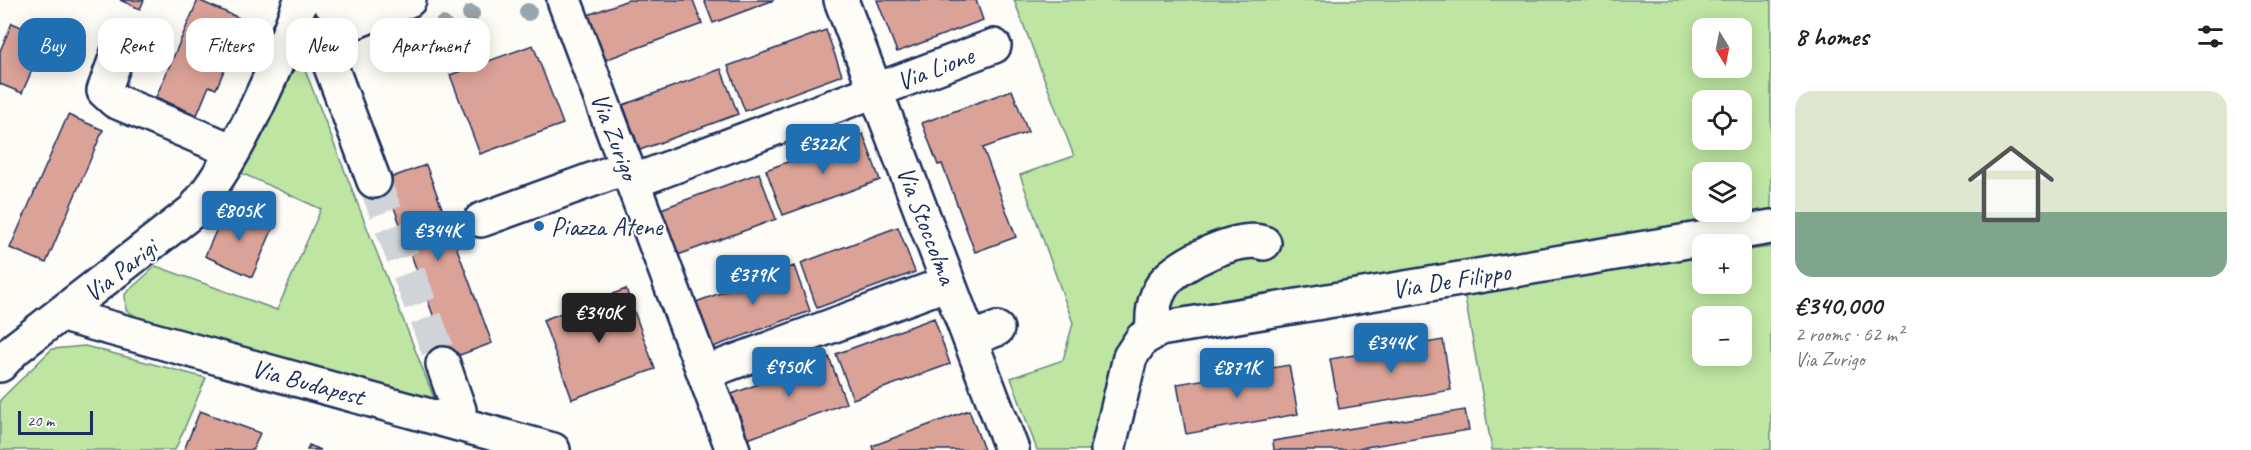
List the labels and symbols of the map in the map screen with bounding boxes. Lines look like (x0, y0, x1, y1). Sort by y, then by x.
north arrow (1692, 18, 1752, 78)
street label: Via Lione (892, 38, 980, 98)
street label: Via Zurigo (583, 88, 647, 187)
pin: €322K (781, 124, 865, 175)
street label: Via Stoccolma (889, 162, 965, 290)
pin: €805K (197, 191, 281, 242)
place label: Piazza Atene (551, 210, 664, 243)
pin: €344K (396, 211, 480, 262)
marker: Piazza Atene (532, 219, 546, 233)
street label: Via Parigi (77, 229, 166, 309)
pin: €379K (711, 255, 795, 306)
street label: Via De Filippo (1390, 255, 1514, 306)
pin: €340K (557, 293, 641, 344)
pin: €344K (1349, 323, 1433, 374)
pin: €950K (747, 347, 831, 398)
pin: €871K (1195, 348, 1279, 399)
street label: Via Budapest (248, 352, 370, 414)
scale bar (18, 408, 93, 436)

